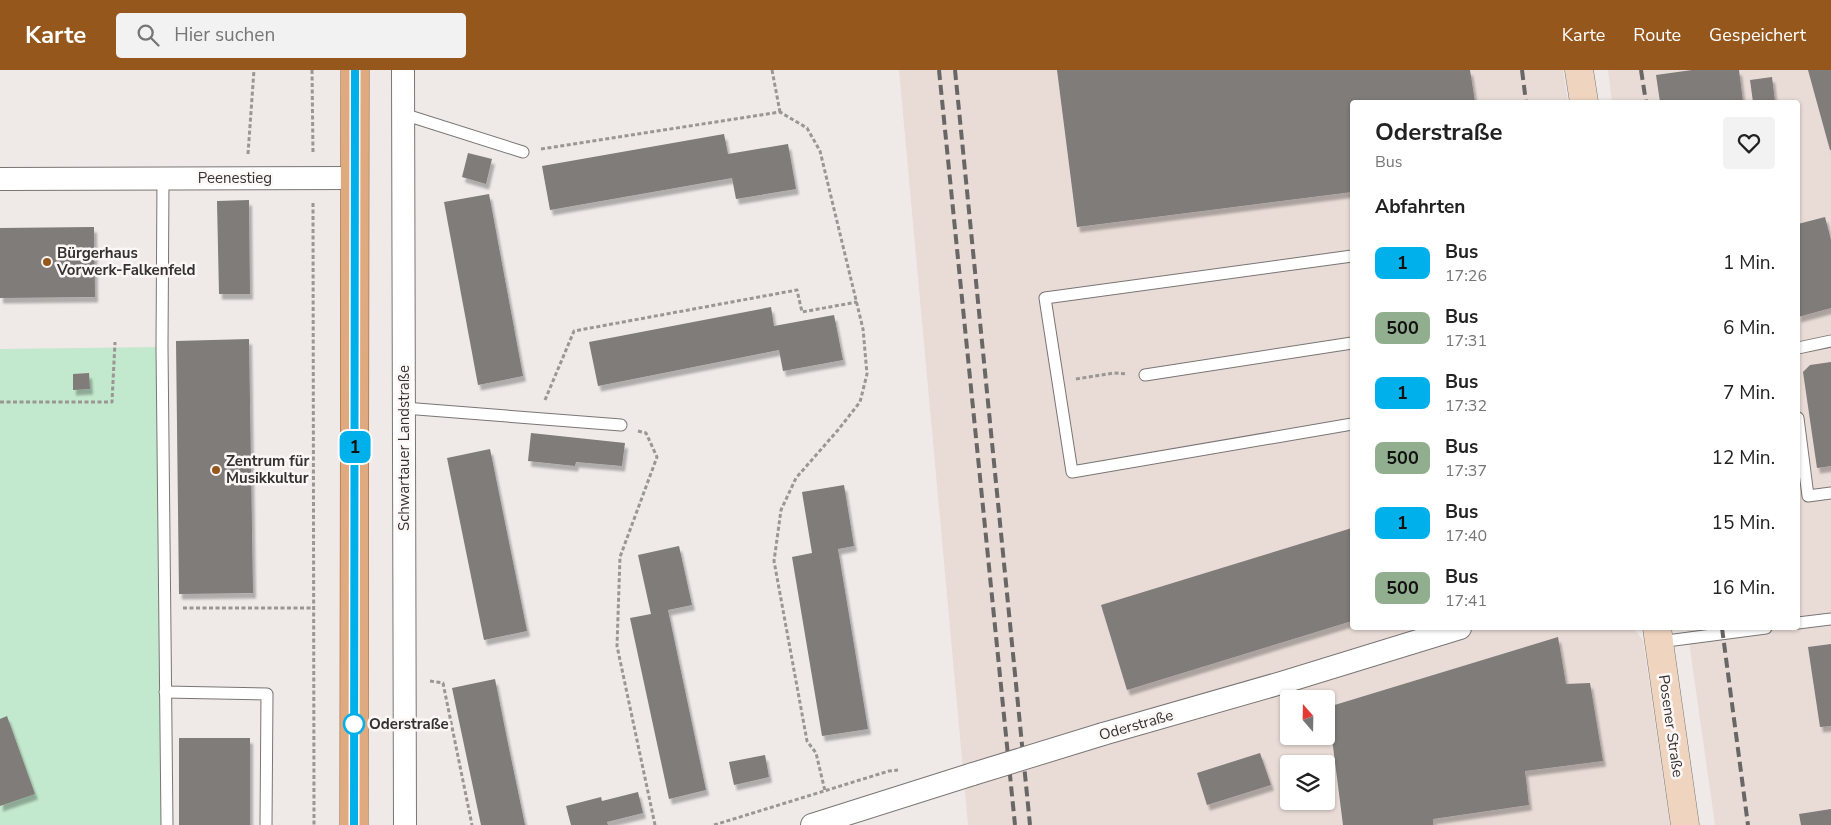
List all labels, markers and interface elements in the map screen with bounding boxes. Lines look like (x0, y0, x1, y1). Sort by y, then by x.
search box (116, 13, 466, 58)
text: Karte (25, 19, 86, 51)
icon: search (134, 21, 162, 49)
text: Hier suchen (174, 22, 275, 48)
text: Karte (1562, 23, 1605, 47)
text: Route (1633, 23, 1681, 47)
text: Gespeichert (1709, 23, 1806, 47)
text: Oderstraße (1375, 116, 1502, 148)
button: heart (1723, 117, 1775, 169)
text: Bus (1375, 151, 1403, 173)
street label: Peenestieg (198, 168, 272, 188)
text: Abfahrten (1375, 194, 1465, 220)
text: Bus (1445, 239, 1478, 265)
place label: Bürgerhaus Vorwerk-Falkenfeld (56, 243, 196, 280)
text: 1 Min. (1723, 250, 1775, 276)
text: 1 (1397, 251, 1408, 275)
marker: Bürgerhaus Vorwerk-Falkenfeld (41, 256, 53, 268)
text: 17:26 (1445, 265, 1487, 287)
text: Bus (1445, 304, 1478, 330)
text: 6 Min. (1723, 315, 1775, 341)
text: 500 (1386, 316, 1419, 340)
text: 17:31 (1445, 330, 1487, 352)
street label: Schwartauer Landstraße (394, 365, 414, 531)
text: Bus (1445, 369, 1478, 395)
text: 7 Min. (1723, 380, 1775, 406)
text: 1 (1397, 381, 1408, 405)
text: 17:32 (1445, 395, 1487, 417)
line badge: 1 (339, 431, 371, 463)
text: Bus (1445, 434, 1478, 460)
text: 1 (350, 435, 360, 459)
text: 12 Min. (1712, 445, 1775, 471)
text: 500 (1386, 446, 1419, 470)
place label: Zentrum für Musikkultur (226, 451, 309, 488)
text: 17:37 (1445, 460, 1487, 482)
marker: Zentrum für Musikkultur (210, 464, 222, 476)
text: Bus (1445, 499, 1478, 525)
text: 15 Min. (1712, 510, 1775, 536)
text: 1 (1397, 511, 1408, 535)
text: 17:40 (1445, 525, 1487, 547)
text: Bus (1445, 564, 1478, 590)
text: 16 Min. (1712, 575, 1775, 601)
text: 500 (1386, 576, 1419, 600)
text: 17:41 (1445, 590, 1487, 612)
street label: Posener Straße (1654, 673, 1688, 779)
north arrow (1280, 690, 1335, 745)
map controls (1280, 690, 1335, 810)
street label: Oderstraße (1097, 705, 1175, 745)
marker: Oderstraße (343, 713, 365, 735)
place label: Oderstraße (369, 714, 449, 734)
button: layers (1280, 755, 1335, 810)

